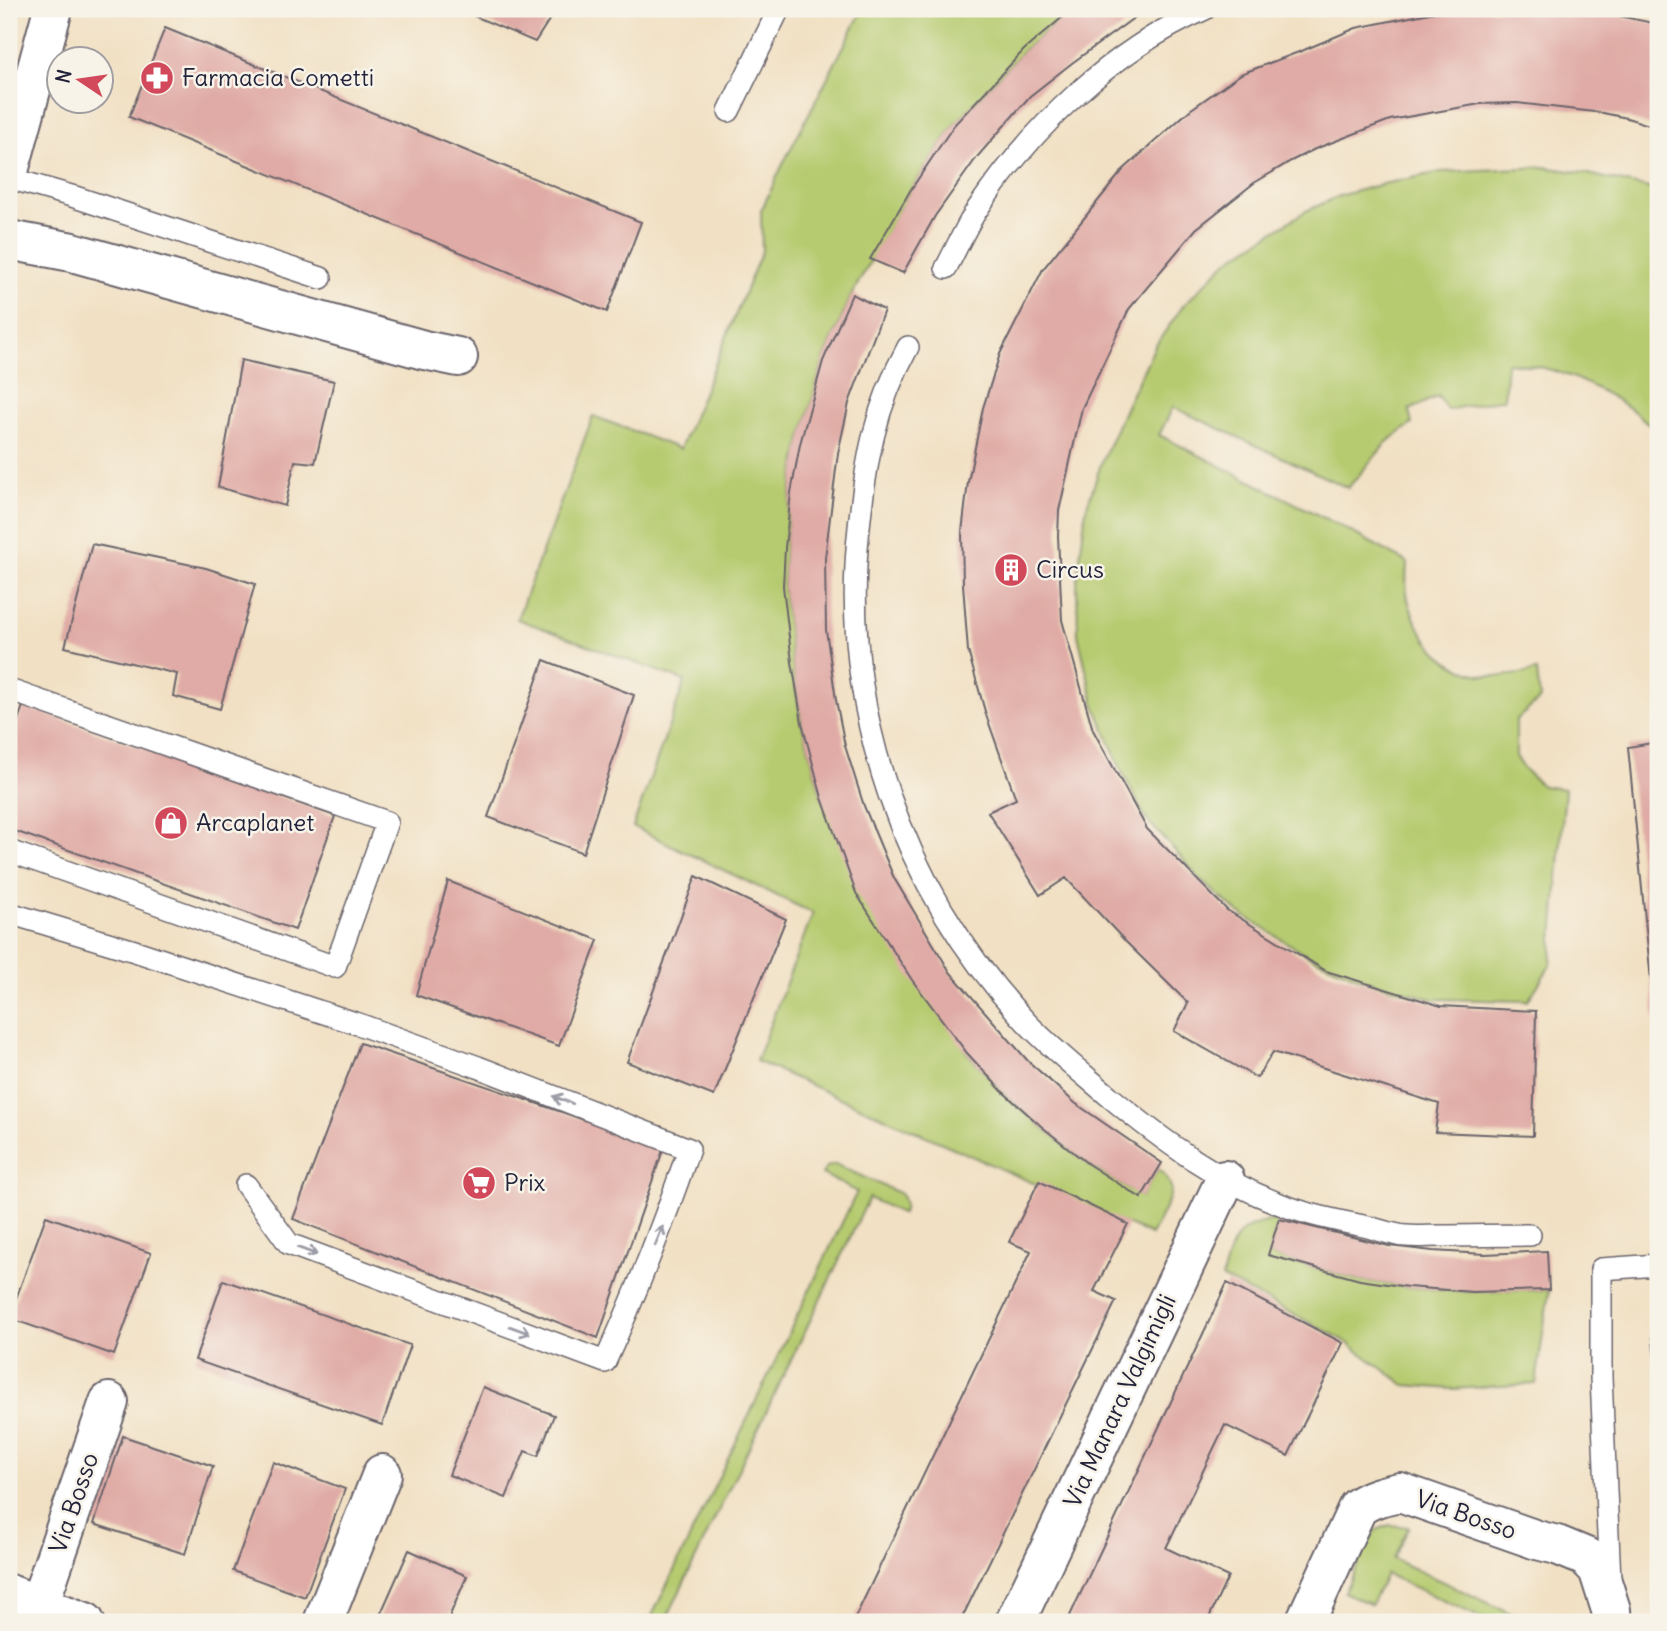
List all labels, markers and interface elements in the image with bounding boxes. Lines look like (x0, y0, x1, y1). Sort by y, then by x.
north arrow (46, 46, 116, 116)
pharmacy icon: Farmacia Cometti (138, 59, 176, 97)
place label: Farmacia Cometti (182, 62, 374, 92)
text: N (50, 67, 77, 85)
building icon: Circus (992, 551, 1030, 589)
place label: Circus (1036, 554, 1104, 584)
shop icon: Arcaplanet (152, 804, 190, 842)
place label: Arcaplanet (196, 807, 314, 837)
one-way arrow (552, 1092, 574, 1105)
supermarket icon: Prix (460, 1164, 498, 1202)
place label: Prix (504, 1167, 546, 1197)
one-way arrow (653, 1226, 666, 1248)
one-way arrow (296, 1246, 318, 1258)
street label: Via Manara Valgimigli (1057, 1289, 1182, 1512)
one-way arrow (509, 1325, 531, 1338)
street label: Via Bosso (42, 1448, 104, 1557)
street label: Via Bosso (1412, 1483, 1521, 1545)

